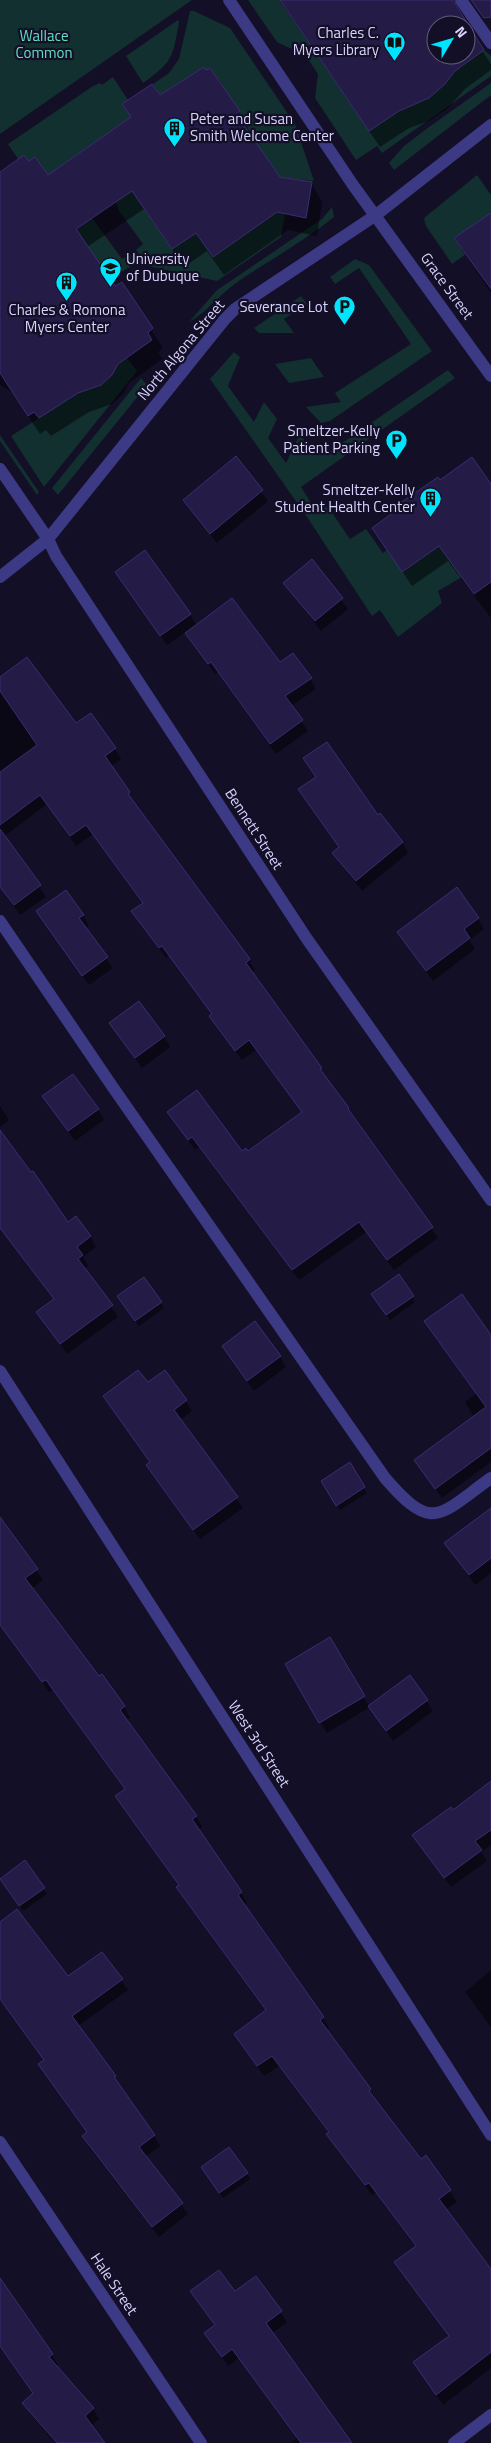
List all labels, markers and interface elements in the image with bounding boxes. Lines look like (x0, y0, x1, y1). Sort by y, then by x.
north arrow (426, 15, 476, 65)
place label: Charles C. Myers Library (293, 21, 379, 61)
text: N (450, 21, 473, 42)
park label: Wallace Common (16, 24, 73, 64)
library icon: Charles C. Myers Library (383, 30, 407, 61)
place label: Peter and Susan Smith Welcome Center (190, 107, 334, 147)
building icon: Peter and Susan Smith Welcome Center (162, 116, 186, 147)
place label: University of Dubuque (126, 247, 199, 287)
street label: Grace Street (415, 247, 480, 325)
school or university icon: University of Dubuque (98, 256, 122, 287)
building icon: Charles & Romona Myers Center (55, 270, 79, 301)
street label: North Algona Street (132, 294, 230, 405)
place label: Severance Lot (239, 295, 329, 318)
parking icon: Severance Lot (332, 295, 356, 326)
place label: Charles & Romona Myers Center (9, 298, 126, 338)
place label: Smeltzer-Kelly Patient Parking (283, 419, 380, 459)
parking icon: Smeltzer-Kelly Patient Parking (384, 428, 408, 459)
place label: Smeltzer-Kelly Student Health Center (275, 478, 415, 518)
building icon: Smeltzer-Kelly Student Health Center (419, 487, 443, 518)
street label: Bennett Street (219, 783, 290, 875)
street label: West 3rd Street (223, 1696, 297, 1792)
street label: Hale Street (85, 2248, 144, 2320)

